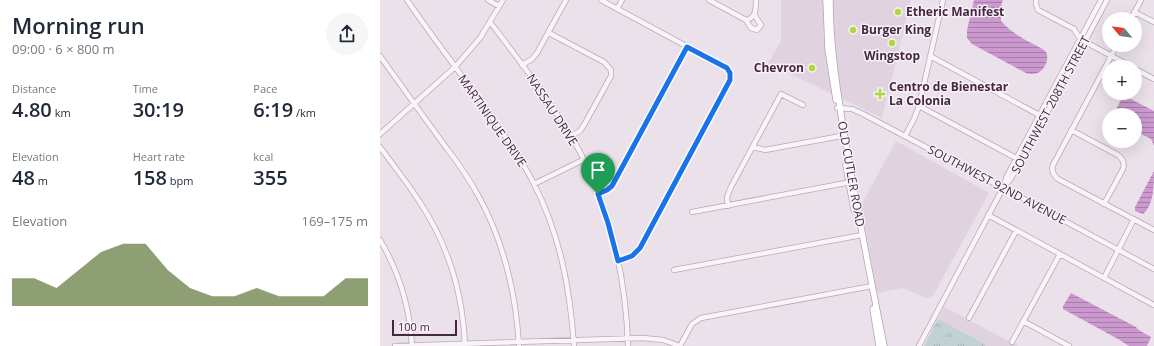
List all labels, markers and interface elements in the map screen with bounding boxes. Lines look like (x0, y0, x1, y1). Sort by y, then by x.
place label: Etheric Manifest (906, 3, 1004, 20)
marker: Etheric Manifest (893, 7, 903, 17)
text: Morning run (12, 10, 145, 40)
north arrow (1102, 12, 1142, 52)
map controls (1102, 12, 1142, 148)
button: share (326, 13, 368, 55)
place label: Burger King (861, 21, 931, 38)
marker: Burger King (848, 25, 858, 35)
street label: SOUTHWEST 208TH STREET (1007, 32, 1094, 177)
marker: Wingstop (887, 38, 897, 48)
text: 09:00 · 6 × 800 m (12, 40, 115, 58)
place label: Wingstop (864, 47, 920, 64)
place label: Chevron (754, 59, 804, 76)
button: + (1102, 60, 1142, 100)
marker: Chevron (807, 63, 817, 73)
street label: NASSAU DRIVE (523, 70, 582, 149)
street label: MARTINIQUE DRIVE (454, 71, 531, 170)
place label: Centro de Bienestar La Colonia (889, 78, 1009, 109)
text: Distance (12, 81, 56, 96)
text: Time (133, 81, 158, 96)
text: Pace (253, 81, 278, 96)
marker: Centro de Bienestar La Colonia (874, 88, 886, 100)
text: 4.80 (12, 96, 52, 123)
text: 30:19 (133, 96, 184, 123)
text: 6:19 (253, 96, 293, 123)
text: km (52, 105, 71, 120)
text: /km (293, 105, 316, 120)
button: − (1102, 108, 1142, 148)
street label: OLD CUTLER ROAD (834, 120, 869, 228)
street label: SOUTHWEST 92ND AVENUE (925, 141, 1069, 228)
text: Elevation (12, 149, 59, 164)
text: Heart rate (133, 149, 185, 164)
text: kcal (253, 149, 273, 164)
pin (581, 153, 615, 194)
icon: arrive (587, 159, 609, 181)
text: 48 (12, 164, 35, 191)
text: 158 (133, 164, 167, 191)
text: 355 (253, 164, 288, 191)
text: m (35, 173, 48, 188)
text: bpm (167, 173, 193, 188)
text: Elevation (12, 212, 67, 230)
text: 169–175 m (301, 212, 368, 230)
scale bar (392, 318, 457, 337)
text: 100 m (398, 319, 430, 334)

